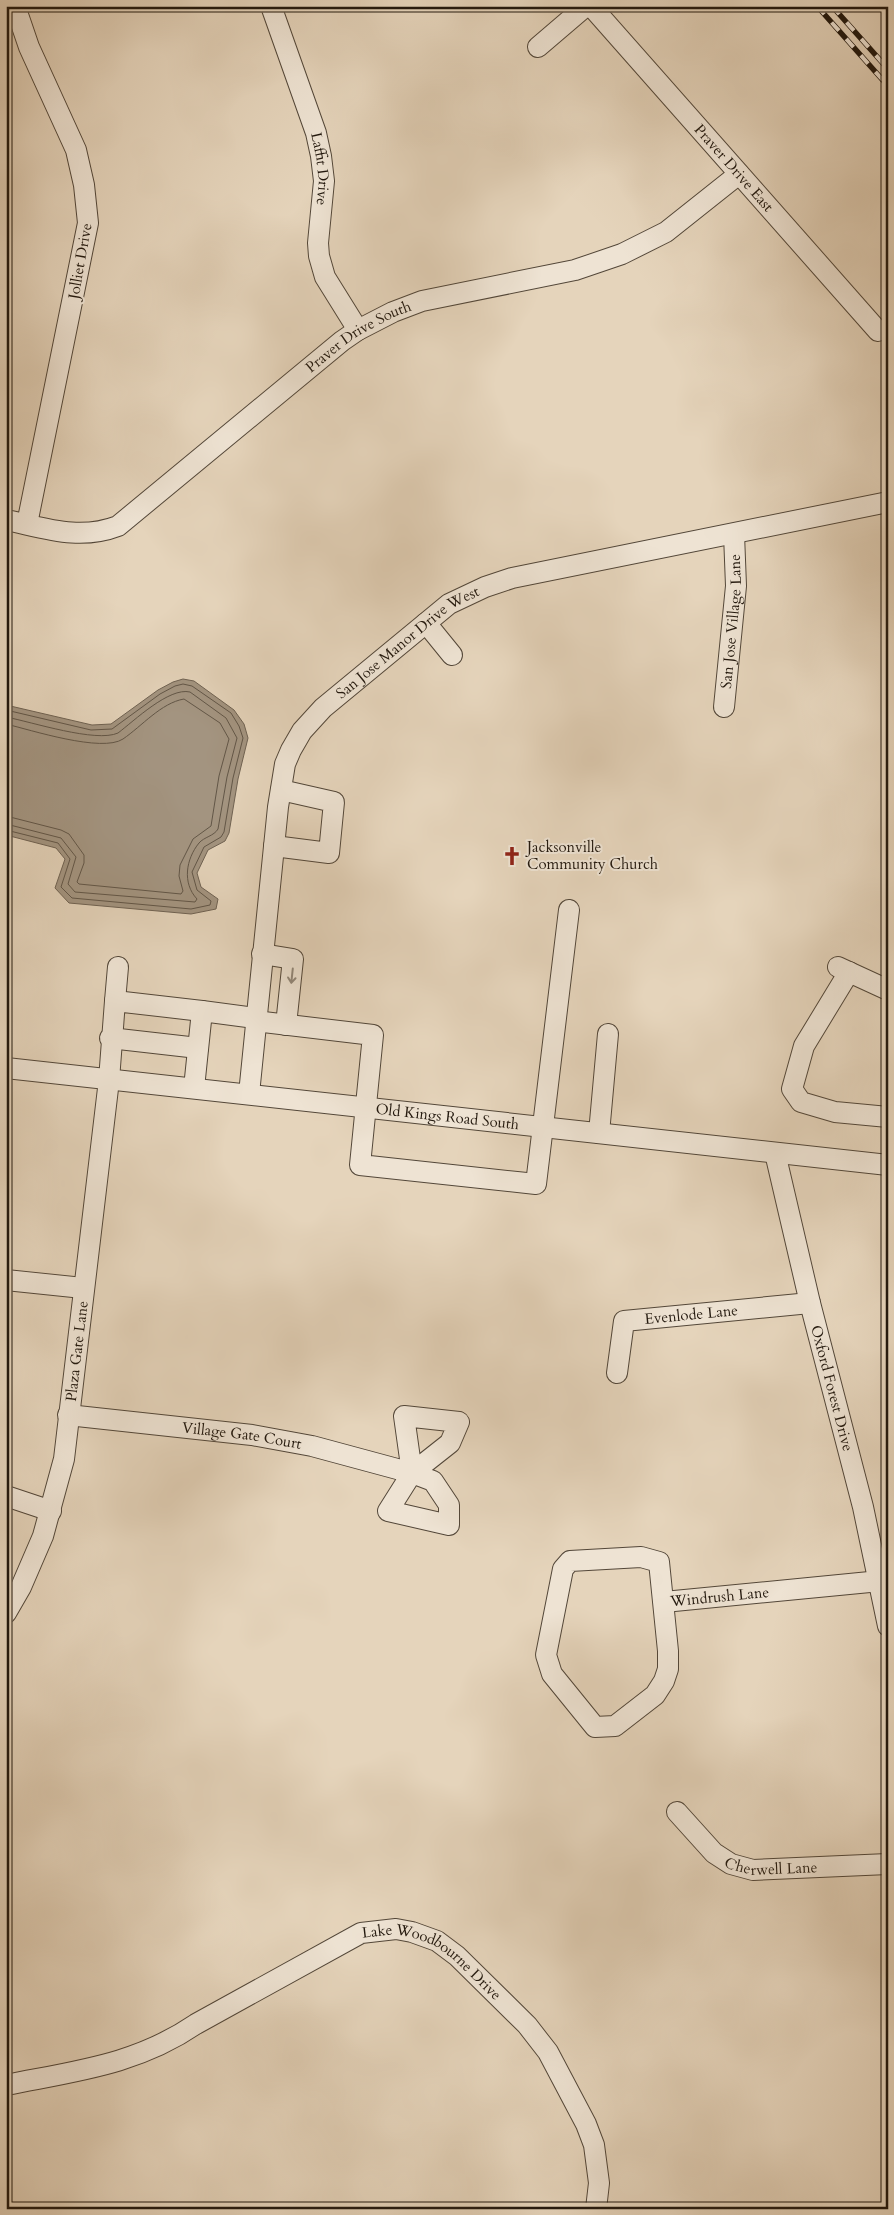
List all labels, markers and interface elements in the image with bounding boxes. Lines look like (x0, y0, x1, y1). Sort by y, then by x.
street label: Praver Drive East (690, 120, 778, 216)
street label: Laffit Drive (306, 130, 334, 206)
street label: Jolliet Drive (63, 221, 97, 303)
street label: Praver Drive South (301, 296, 415, 377)
street label: San Jose Village Lane (716, 553, 746, 690)
street label: San Jose Manor Drive West (332, 581, 483, 703)
place label: Jacksonville Community Church (525, 837, 659, 874)
church icon: Jacksonville Community Church (501, 845, 523, 867)
one-way arrow (287, 967, 297, 983)
street label: Old Kings Road South (375, 1099, 521, 1134)
street label: Plaza Gate Lane (61, 1299, 93, 1403)
street label: Evenlode Lane (644, 1300, 739, 1329)
street label: Oxford Forest Drive (806, 1323, 858, 1454)
street label: Village Gate Court (181, 1417, 303, 1454)
street label: Windrush Lane (668, 1582, 770, 1611)
street label: Cherwell Lane (720, 1852, 818, 1880)
street label: Lake Woodbourne Drive (361, 1919, 506, 2004)

